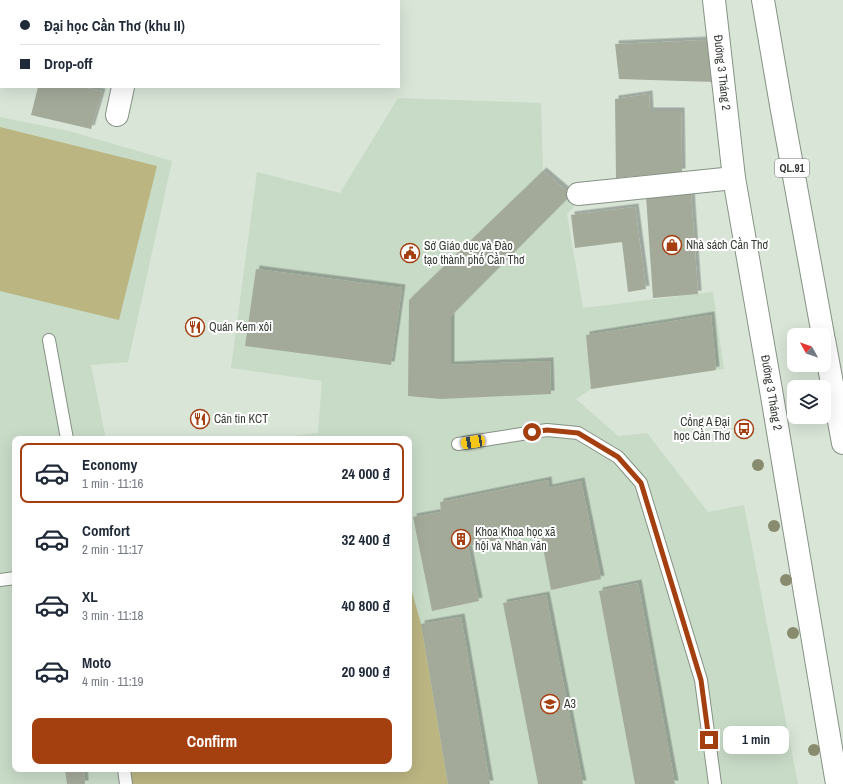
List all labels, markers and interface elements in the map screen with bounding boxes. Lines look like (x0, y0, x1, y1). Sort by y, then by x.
text: Đại học Cần Thơ (khu II) (44, 15, 185, 36)
street label: Đường 3 Tháng 2 (710, 34, 734, 111)
text: Drop-off (44, 53, 93, 74)
road number: QL.91 (775, 159, 809, 177)
shop icon: Nhà sách Cần Thơ (661, 234, 683, 256)
place label: Nhà sách Cần Thơ (686, 237, 768, 253)
place label: Sở Giáo dục và Đào tạo thành phố Cần Thơ (424, 238, 525, 268)
public building icon: Sở Giáo dục và Đào tạo thành phố Cần Thơ (399, 242, 421, 264)
restaurant icon: Quán Kem xôi (184, 316, 206, 338)
place label: Quán Kem xôi (209, 319, 272, 335)
north arrow (787, 328, 831, 372)
map controls (787, 328, 831, 424)
street label: Đường 3 Tháng 2 (757, 354, 786, 431)
button: layers (787, 380, 831, 424)
restaurant icon: Căn tin KCT (189, 408, 211, 430)
place label: Căn tin KCT (214, 411, 268, 427)
place label: Cổng A Đại học Cần Thơ (674, 414, 731, 444)
bus stop icon: Cổng A Đại học Cần Thơ (733, 418, 755, 440)
route start (523, 423, 541, 441)
car (460, 434, 486, 450)
text: Economy (82, 454, 137, 475)
icon: car (34, 455, 70, 491)
text: 24 000 ₫ (341, 463, 390, 484)
text: 1 min · 11:16 (82, 475, 143, 492)
text: Comfort (82, 520, 130, 541)
icon: car (34, 521, 70, 557)
place label: Khoa Khoa học xã hội và Nhân văn (475, 524, 556, 554)
building icon: Khoa Khoa học xã hội và Nhân văn (450, 528, 472, 550)
text: 32 400 ₫ (341, 529, 390, 550)
text: 2 min · 11:17 (82, 541, 143, 558)
text: XL (82, 586, 98, 607)
icon: car (34, 587, 70, 623)
text: 40 800 ₫ (341, 595, 390, 616)
text: 3 min · 11:18 (82, 607, 143, 624)
text: Moto (82, 652, 111, 673)
icon: car (34, 653, 70, 689)
text: 20 900 ₫ (341, 661, 390, 682)
text: 4 min · 11:19 (82, 673, 143, 690)
school or university icon: A3 (539, 693, 561, 715)
place label: A3 (563, 696, 576, 712)
button: Confirm (32, 718, 392, 764)
callout: 1 min (723, 726, 789, 754)
route end (700, 731, 718, 749)
text: 1 min (742, 731, 770, 748)

